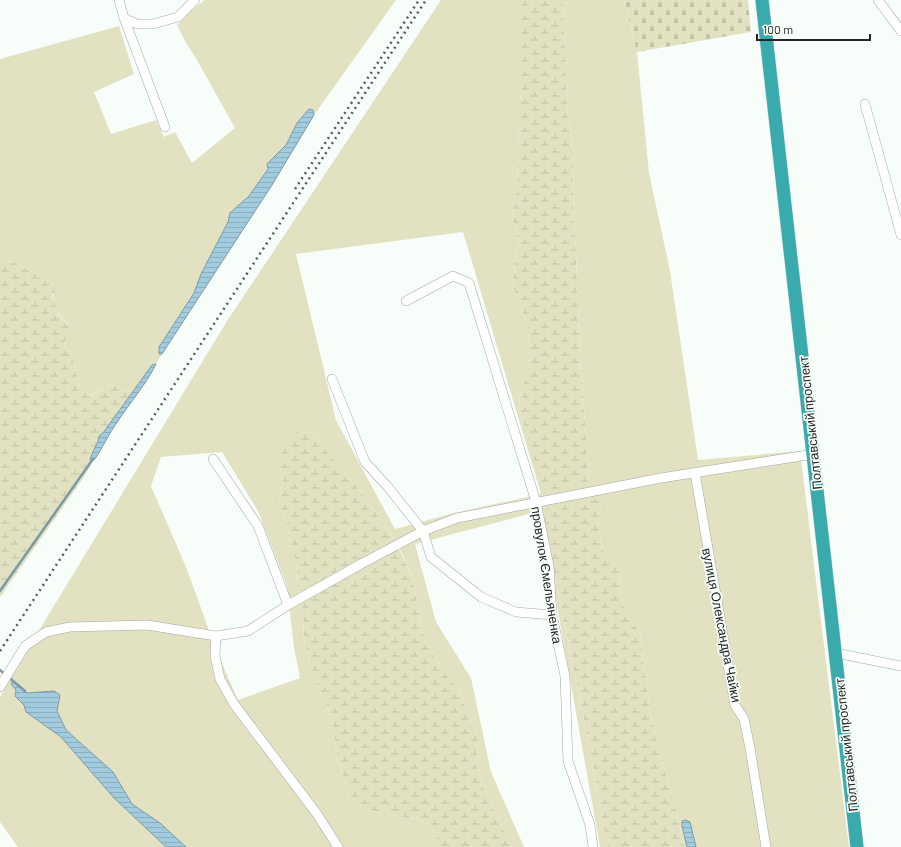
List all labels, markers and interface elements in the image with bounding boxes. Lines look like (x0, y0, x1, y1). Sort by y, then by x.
scale bar (757, 16, 870, 42)
text: 100 m (763, 22, 793, 36)
street label: Полтавський проспект (795, 356, 825, 490)
street label: провулок Ємельяненка (528, 505, 566, 646)
street label: вулиця Олександра Чайки (699, 546, 745, 704)
street label: Полтавський проспект (831, 678, 861, 812)

